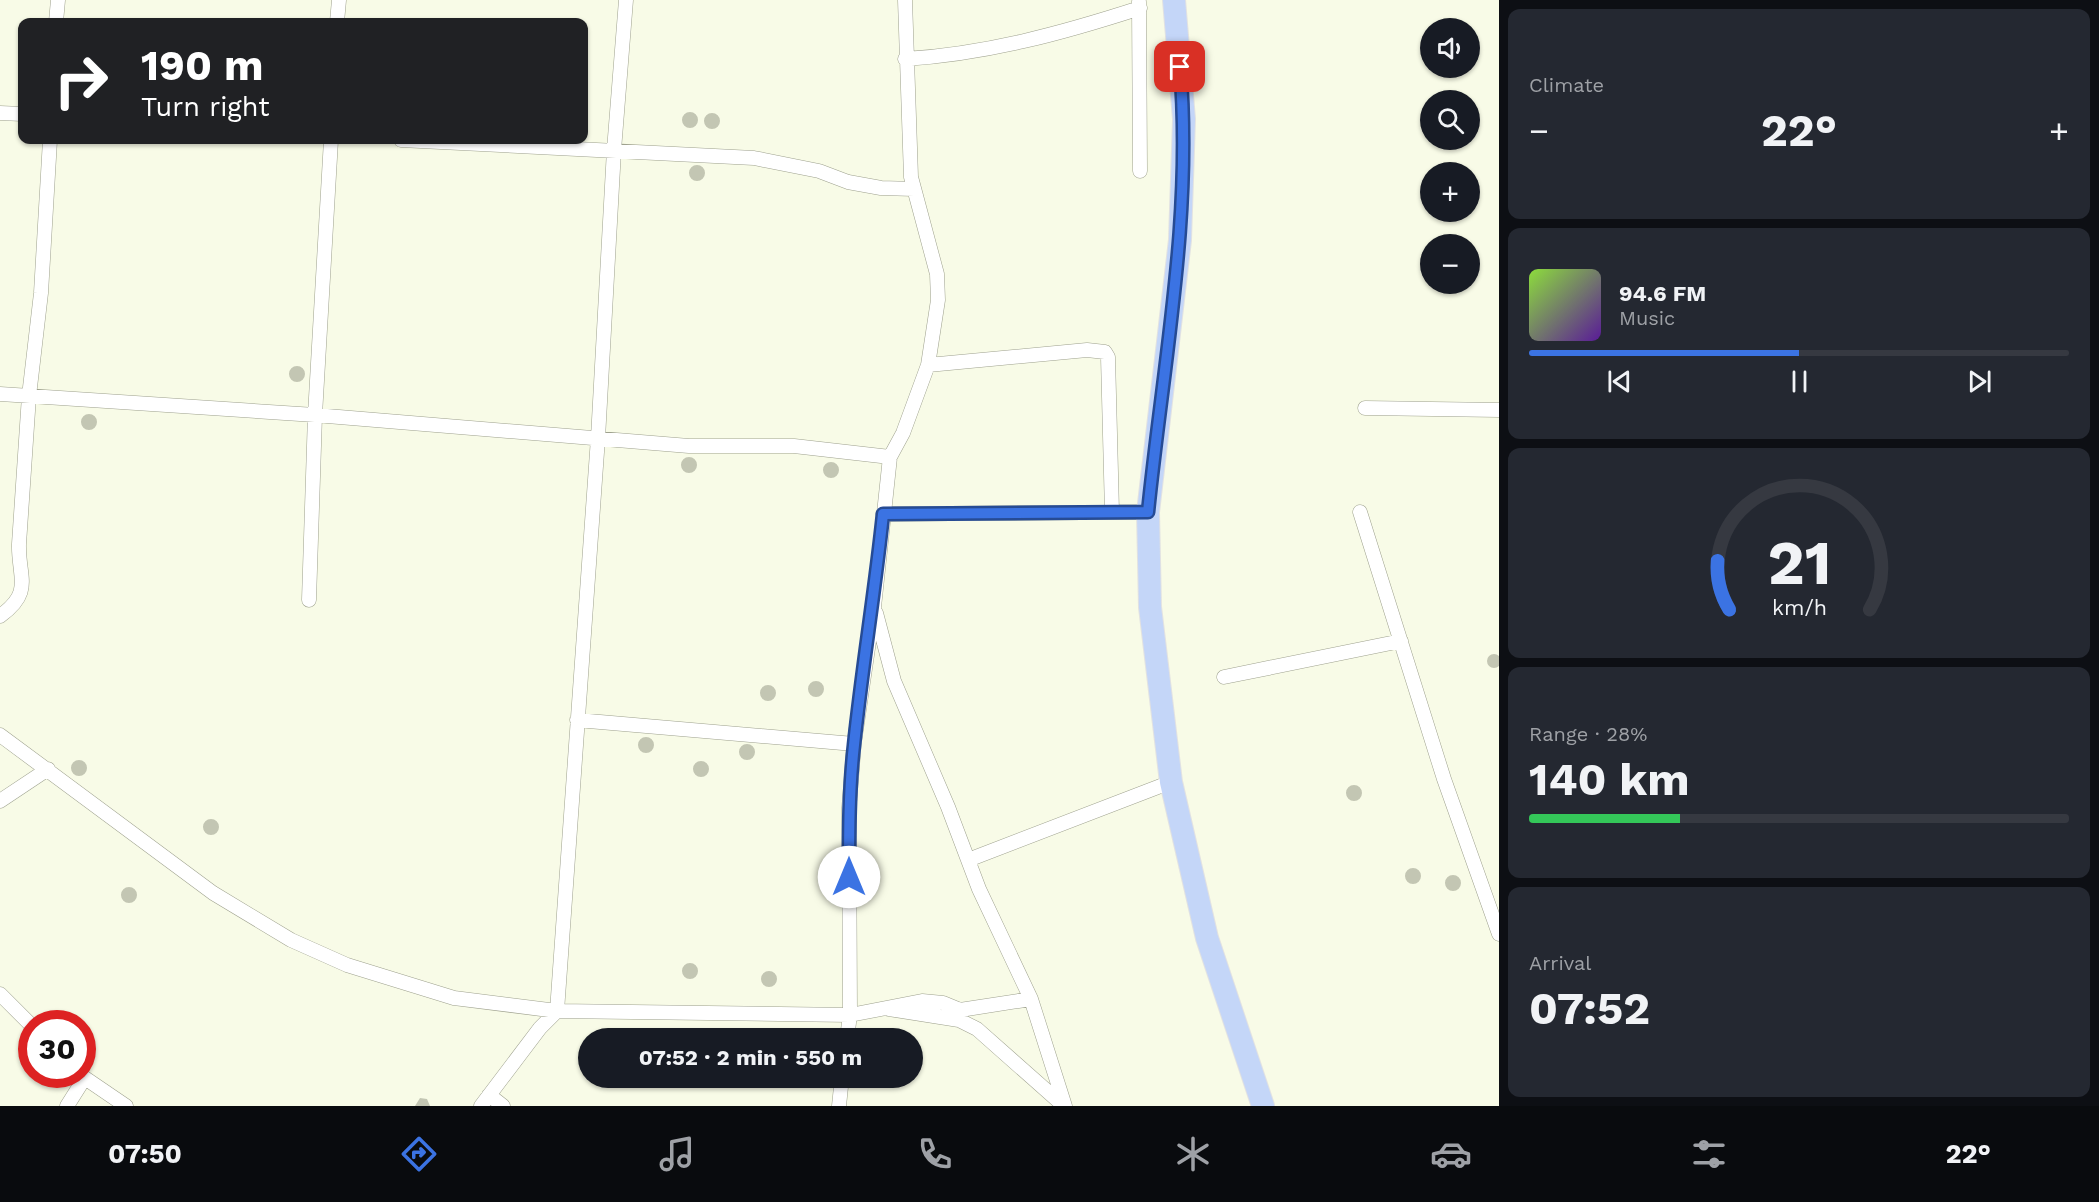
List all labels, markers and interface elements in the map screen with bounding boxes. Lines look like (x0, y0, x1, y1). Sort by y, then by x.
map controls (1420, 18, 1480, 294)
button: sound (1420, 18, 1480, 78)
text: 190 m (141, 41, 264, 90)
pin (1154, 41, 1205, 92)
icon: right (42, 42, 120, 120)
icon: arrive (1163, 50, 1196, 83)
text: Climate (1529, 73, 1604, 97)
button: search (1420, 90, 1480, 150)
text: Turn right (141, 91, 270, 123)
text: 22° (1761, 104, 1837, 157)
text: − (1529, 111, 1549, 150)
text: + (2049, 111, 2069, 150)
button: + (1420, 162, 1480, 222)
button: − (1420, 234, 1480, 294)
text: 94.6 FM (1619, 281, 1706, 306)
text: Music (1619, 306, 1675, 330)
icon: previous (1603, 365, 1636, 398)
icon: pause (1783, 365, 1816, 398)
icon: next (1963, 365, 1996, 398)
text: 21 (1767, 526, 1831, 599)
text: km/h (1771, 595, 1827, 620)
text: Range · 28% (1529, 722, 1647, 746)
text: 140 km (1529, 753, 1690, 806)
position arrow (817, 845, 881, 909)
text: Arrival (1529, 951, 1591, 975)
text: 07:52 (1529, 982, 1650, 1035)
speed limit sign: 30 (18, 1010, 96, 1088)
text: 07:52 · 2 min · 550 m (639, 1045, 862, 1070)
icon: directions (398, 1133, 440, 1175)
icon: music (656, 1133, 698, 1175)
icon: phone (914, 1133, 956, 1175)
icon: climate (1172, 1133, 1214, 1175)
icon: car (1430, 1133, 1472, 1175)
icon: filters (1688, 1133, 1730, 1175)
text: 07:50 (108, 1138, 182, 1170)
text: 22° (1945, 1138, 1991, 1170)

